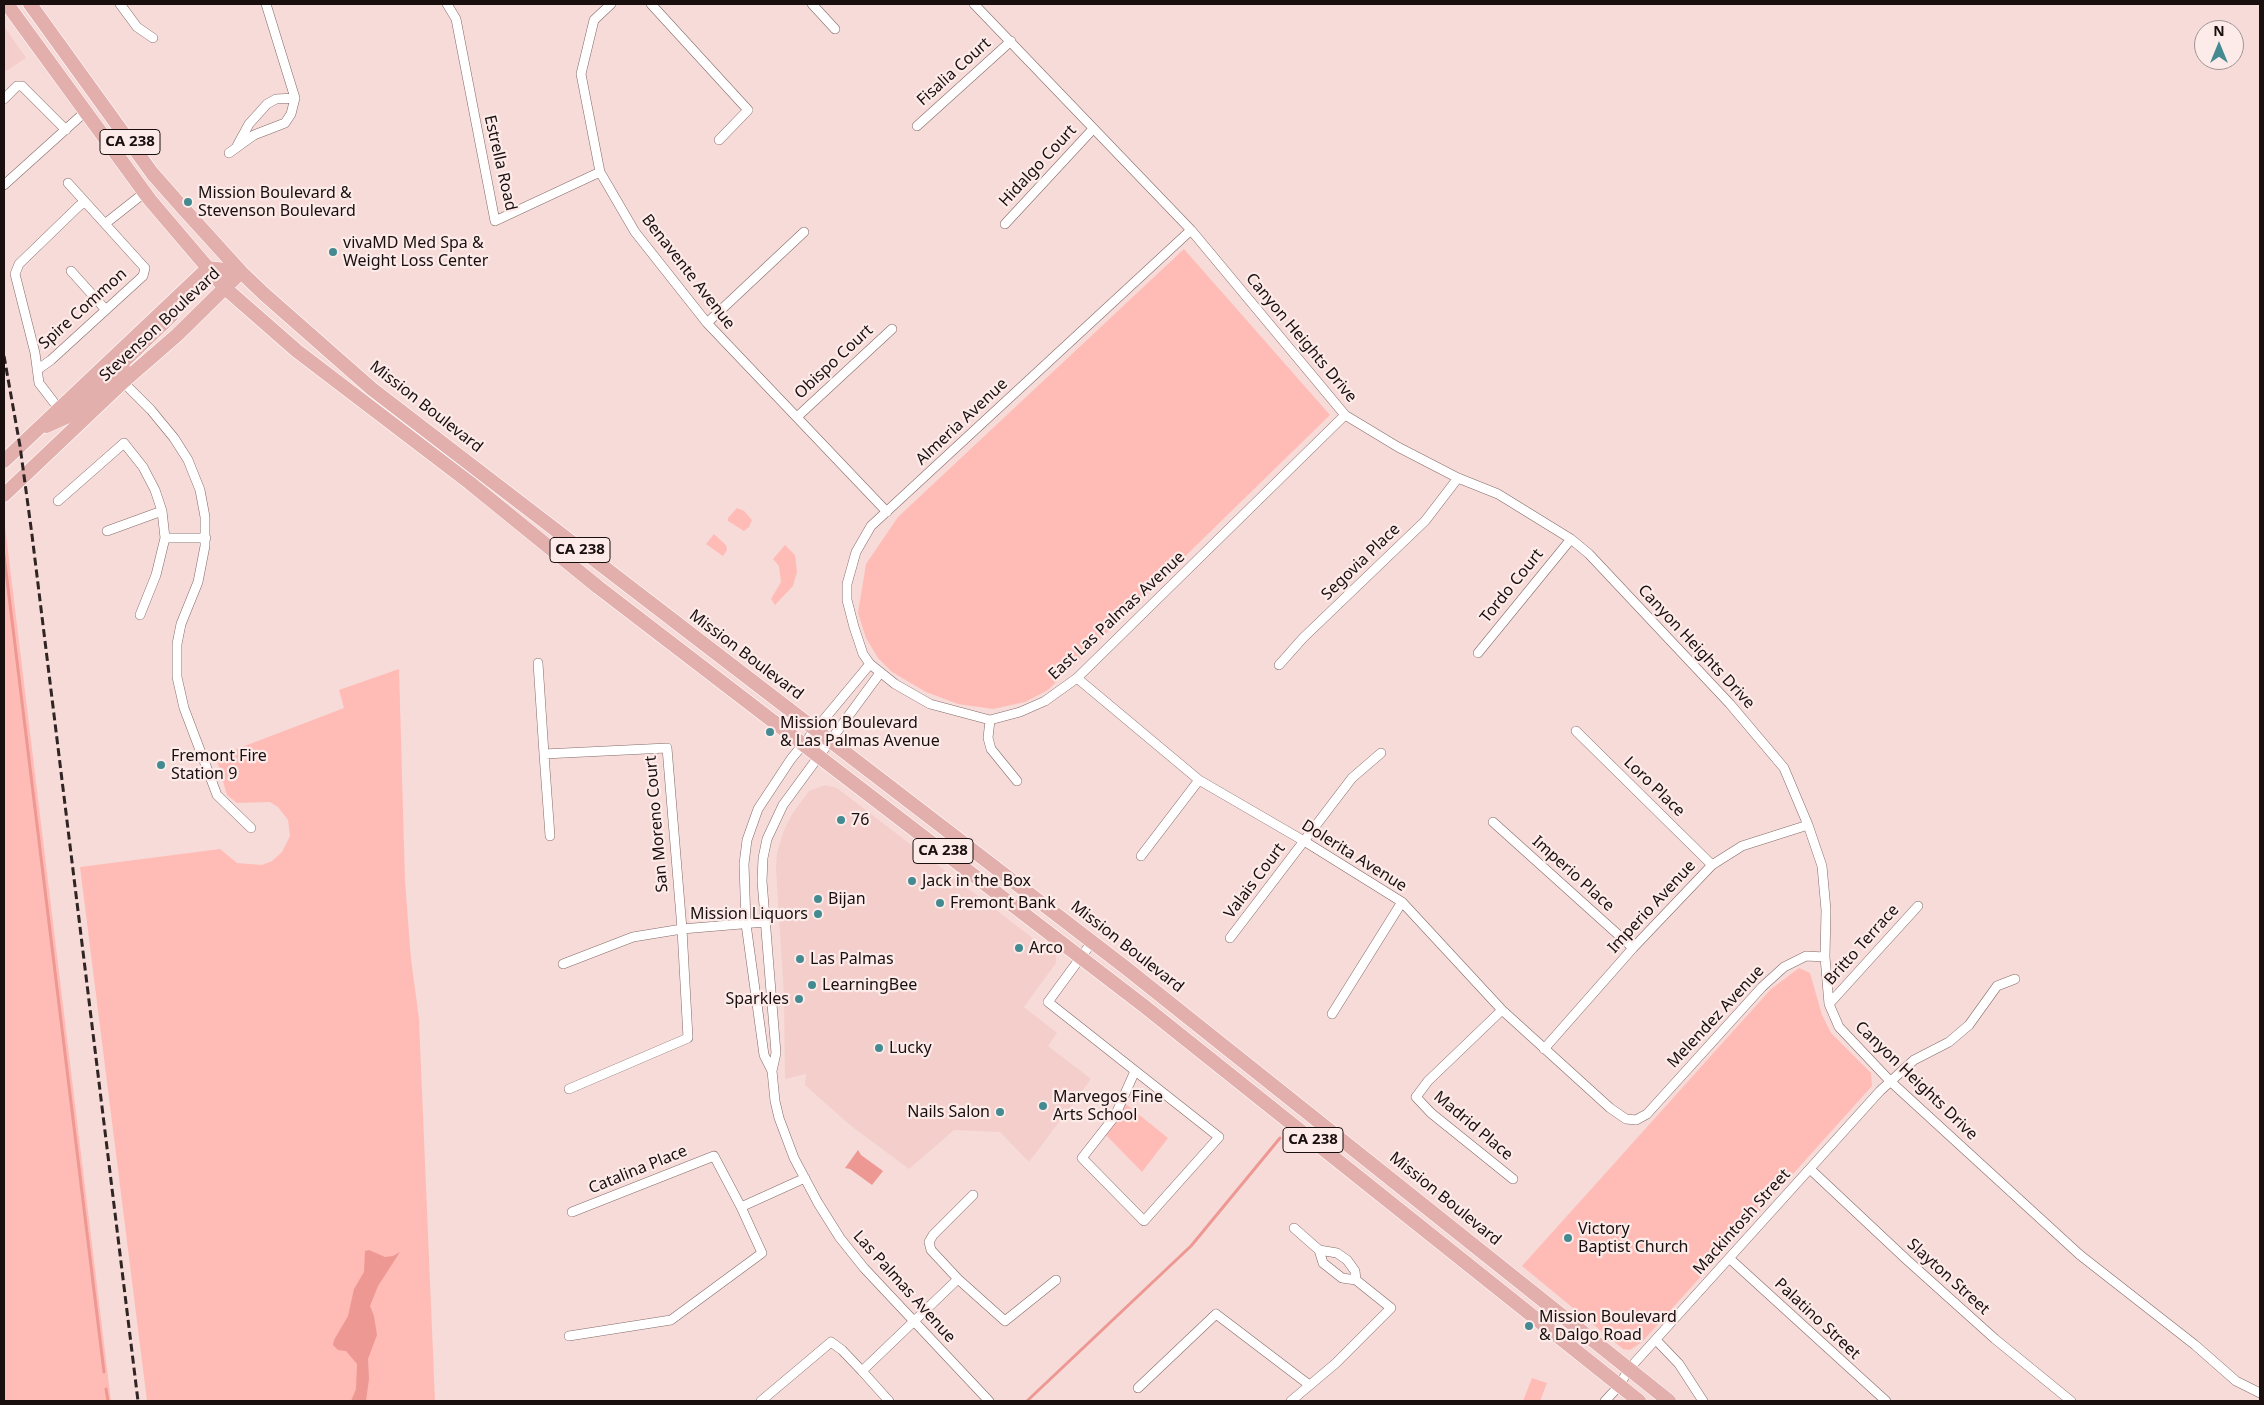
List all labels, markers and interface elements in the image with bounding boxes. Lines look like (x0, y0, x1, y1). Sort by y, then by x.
north arrow (2194, 20, 2244, 70)
text: N (2213, 21, 2225, 40)
street label: Fisalia Court (913, 34, 995, 110)
street label: Estrella Road (480, 113, 520, 213)
street label: Hidalgo Court (995, 121, 1081, 211)
road number: CA 238 (100, 130, 160, 154)
place label: Mission Boulevard & Stevenson Boulevard (198, 183, 356, 221)
marker: Mission Boulevard & Stevenson Boulevard (182, 196, 194, 208)
street label: Benavente Avenue (637, 211, 739, 333)
place label: vivaMD Med Spa & Weight Loss Center (343, 233, 488, 271)
marker: vivaMD Med Spa & Weight Loss Center (327, 246, 339, 258)
street label: Stevenson Boulevard (96, 264, 224, 386)
street label: Spire Common (35, 265, 131, 353)
street label: Canyon Heights Drive (1241, 269, 1361, 407)
street label: Obispo Court (791, 321, 877, 403)
street label: Mission Boulevard (366, 357, 486, 457)
street label: Almeria Avenue (912, 375, 1012, 469)
street label: Segovia Place (1318, 520, 1404, 604)
road number: CA 238 (550, 538, 610, 562)
street label: Tordo Court (1476, 545, 1548, 627)
street label: East Las Palmas Avenue (1045, 548, 1189, 684)
street label: Canyon Heights Drive (1633, 581, 1759, 713)
street label: Mission Boulevard (685, 606, 807, 704)
place label: Mission Boulevard & Las Palmas Avenue (780, 713, 940, 751)
marker: Mission Boulevard & Las Palmas Avenue (764, 726, 776, 738)
place label: Fremont Fire Station 9 (171, 746, 267, 784)
street label: Loro Place (1619, 753, 1689, 821)
street label: San Moreno Court (641, 755, 673, 893)
marker: Fremont Fire Station 9 (155, 759, 167, 771)
place label: 76 (851, 810, 869, 830)
marker: 76 (835, 814, 847, 826)
street label: Dolerita Avenue (1298, 816, 1410, 896)
street label: Imperio Place (1528, 832, 1618, 916)
road number: CA 238 (913, 838, 973, 864)
street label: Valais Court (1220, 840, 1290, 922)
street label: Imperio Avenue (1604, 857, 1700, 957)
place label: Jack in the Box (922, 871, 1031, 891)
marker: Jack in the Box (906, 875, 918, 887)
place label: Bijan (828, 889, 866, 909)
marker: Bijan (812, 893, 824, 905)
place label: Fremont Bank (950, 893, 1056, 913)
marker: Fremont Bank (934, 897, 946, 909)
street label: Mission Boulevard (1067, 897, 1187, 997)
street label: Britto Terrace (1821, 901, 1903, 989)
place label: Mission Liquors (690, 904, 808, 924)
marker: Mission Liquors (812, 908, 824, 920)
place label: Arco (1029, 938, 1063, 958)
marker: Arco (1013, 942, 1025, 954)
place label: Las Palmas (810, 949, 894, 969)
marker: Las Palmas (794, 953, 806, 965)
street label: Melendez Avenue (1664, 962, 1768, 1072)
place label: LearningBee (822, 975, 917, 995)
marker: LearningBee (806, 979, 818, 991)
place label: Sparkles (725, 989, 789, 1009)
marker: Sparkles (793, 993, 805, 1005)
street label: Canyon Heights Drive (1851, 1018, 1981, 1144)
place label: Lucky (889, 1038, 932, 1058)
marker: Lucky (873, 1042, 885, 1054)
place label: Marvegos Fine Arts School (1053, 1087, 1163, 1125)
street label: Madrid Place (1429, 1087, 1517, 1165)
marker: Marvegos Fine Arts School (1037, 1100, 1049, 1112)
place label: Nails Salon (907, 1102, 990, 1122)
marker: Nails Salon (994, 1106, 1006, 1118)
road number: CA 238 (1283, 1128, 1343, 1152)
street label: Catalina Place (586, 1142, 690, 1198)
street label: Mission Boulevard (1385, 1148, 1505, 1250)
street label: Mackintosh Street (1690, 1165, 1794, 1279)
place label: Victory Baptist Church (1578, 1219, 1688, 1257)
street label: Las Palmas Avenue (849, 1227, 959, 1347)
marker: Victory Baptist Church (1562, 1232, 1574, 1244)
street label: Slayton Street (1903, 1235, 1993, 1319)
street label: Palatino Street (1770, 1274, 1864, 1364)
place label: Mission Boulevard & Dalgo Road (1539, 1307, 1677, 1345)
marker: Mission Boulevard & Dalgo Road (1523, 1320, 1535, 1332)

